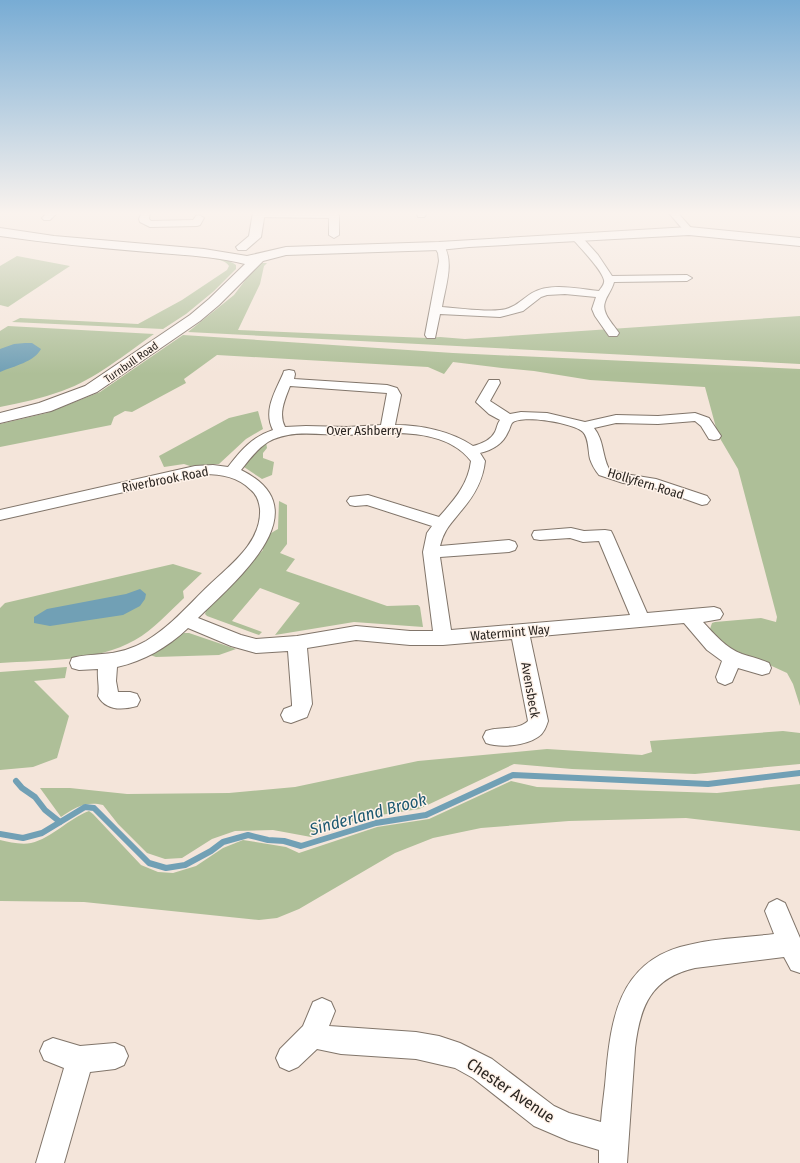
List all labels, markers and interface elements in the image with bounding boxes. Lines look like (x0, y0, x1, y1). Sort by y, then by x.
street label: Turnbull Road (102, 339, 161, 386)
street label: Over Ashberry (326, 423, 402, 438)
street label: Riverbrook Road (121, 464, 210, 495)
street label: Hollyfern Road (606, 465, 686, 502)
street label: Watermint Way (470, 622, 550, 643)
street label: Avensbeck (518, 661, 543, 720)
water label: Sinderland Brook (306, 789, 430, 840)
street label: Chester Avenue (463, 1054, 558, 1127)

